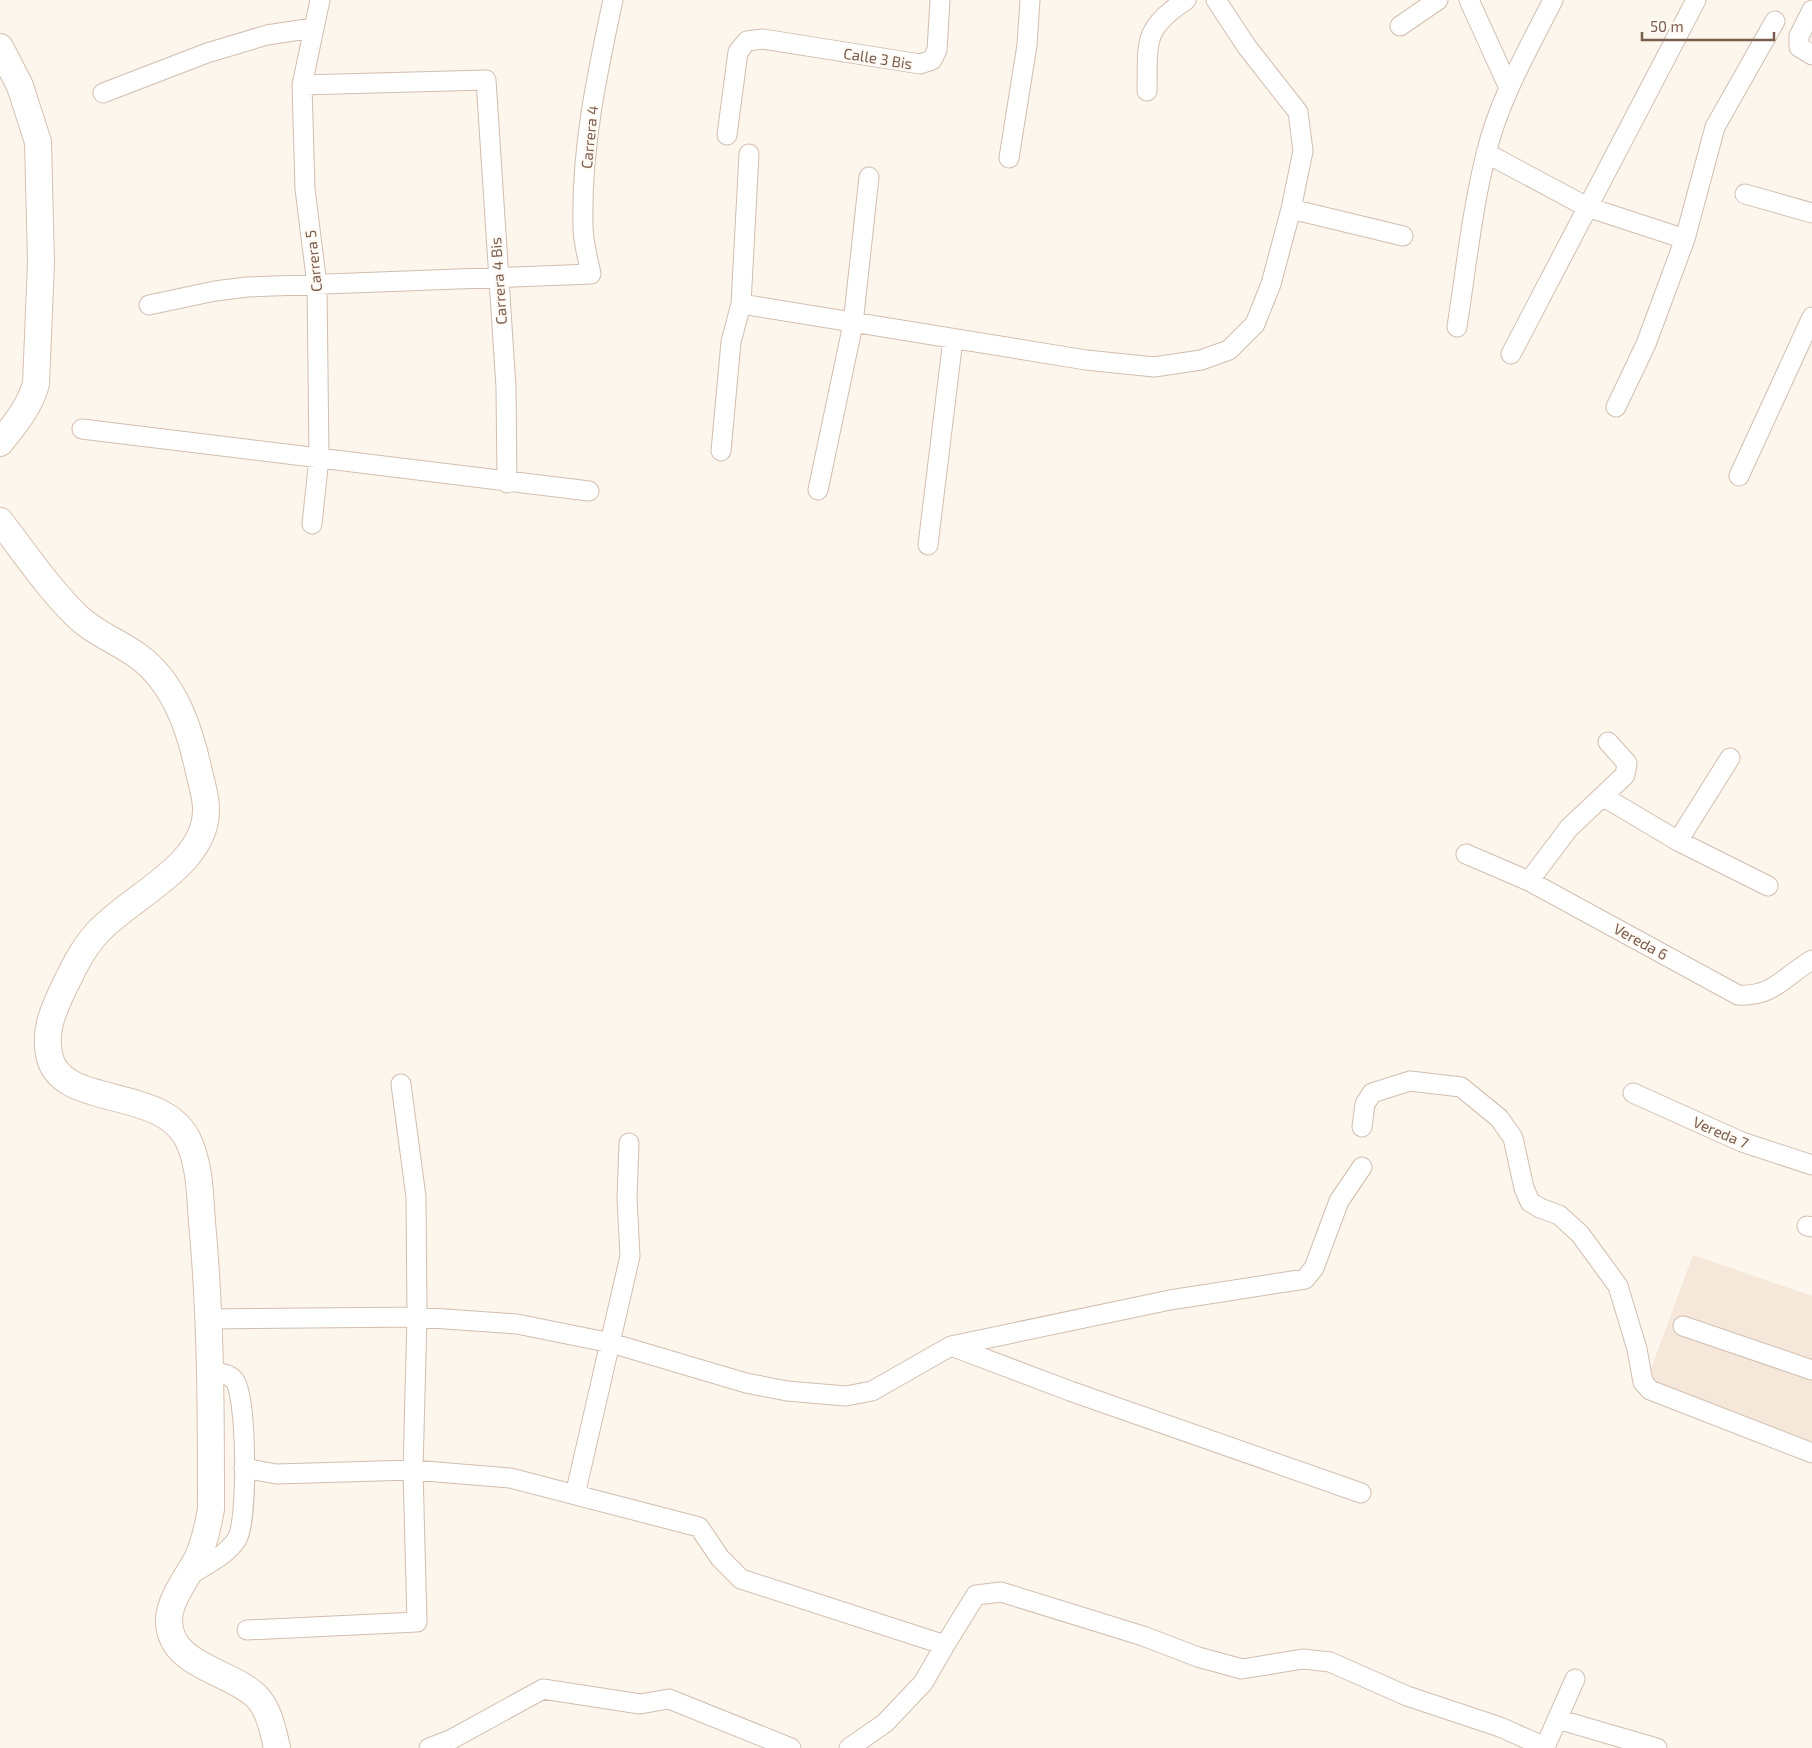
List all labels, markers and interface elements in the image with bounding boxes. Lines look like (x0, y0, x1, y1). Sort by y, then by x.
scale bar (1642, 10, 1774, 42)
text: 50 m (1650, 17, 1684, 35)
street label: Calle 3 Bis (842, 44, 914, 72)
street label: Carrera 4 (577, 104, 601, 170)
street label: Carrera 5 (301, 229, 325, 293)
street label: Carrera 4 Bis (486, 237, 510, 325)
street label: Vereda 6 (1611, 919, 1671, 963)
street label: Vereda 7 (1691, 1112, 1752, 1152)

